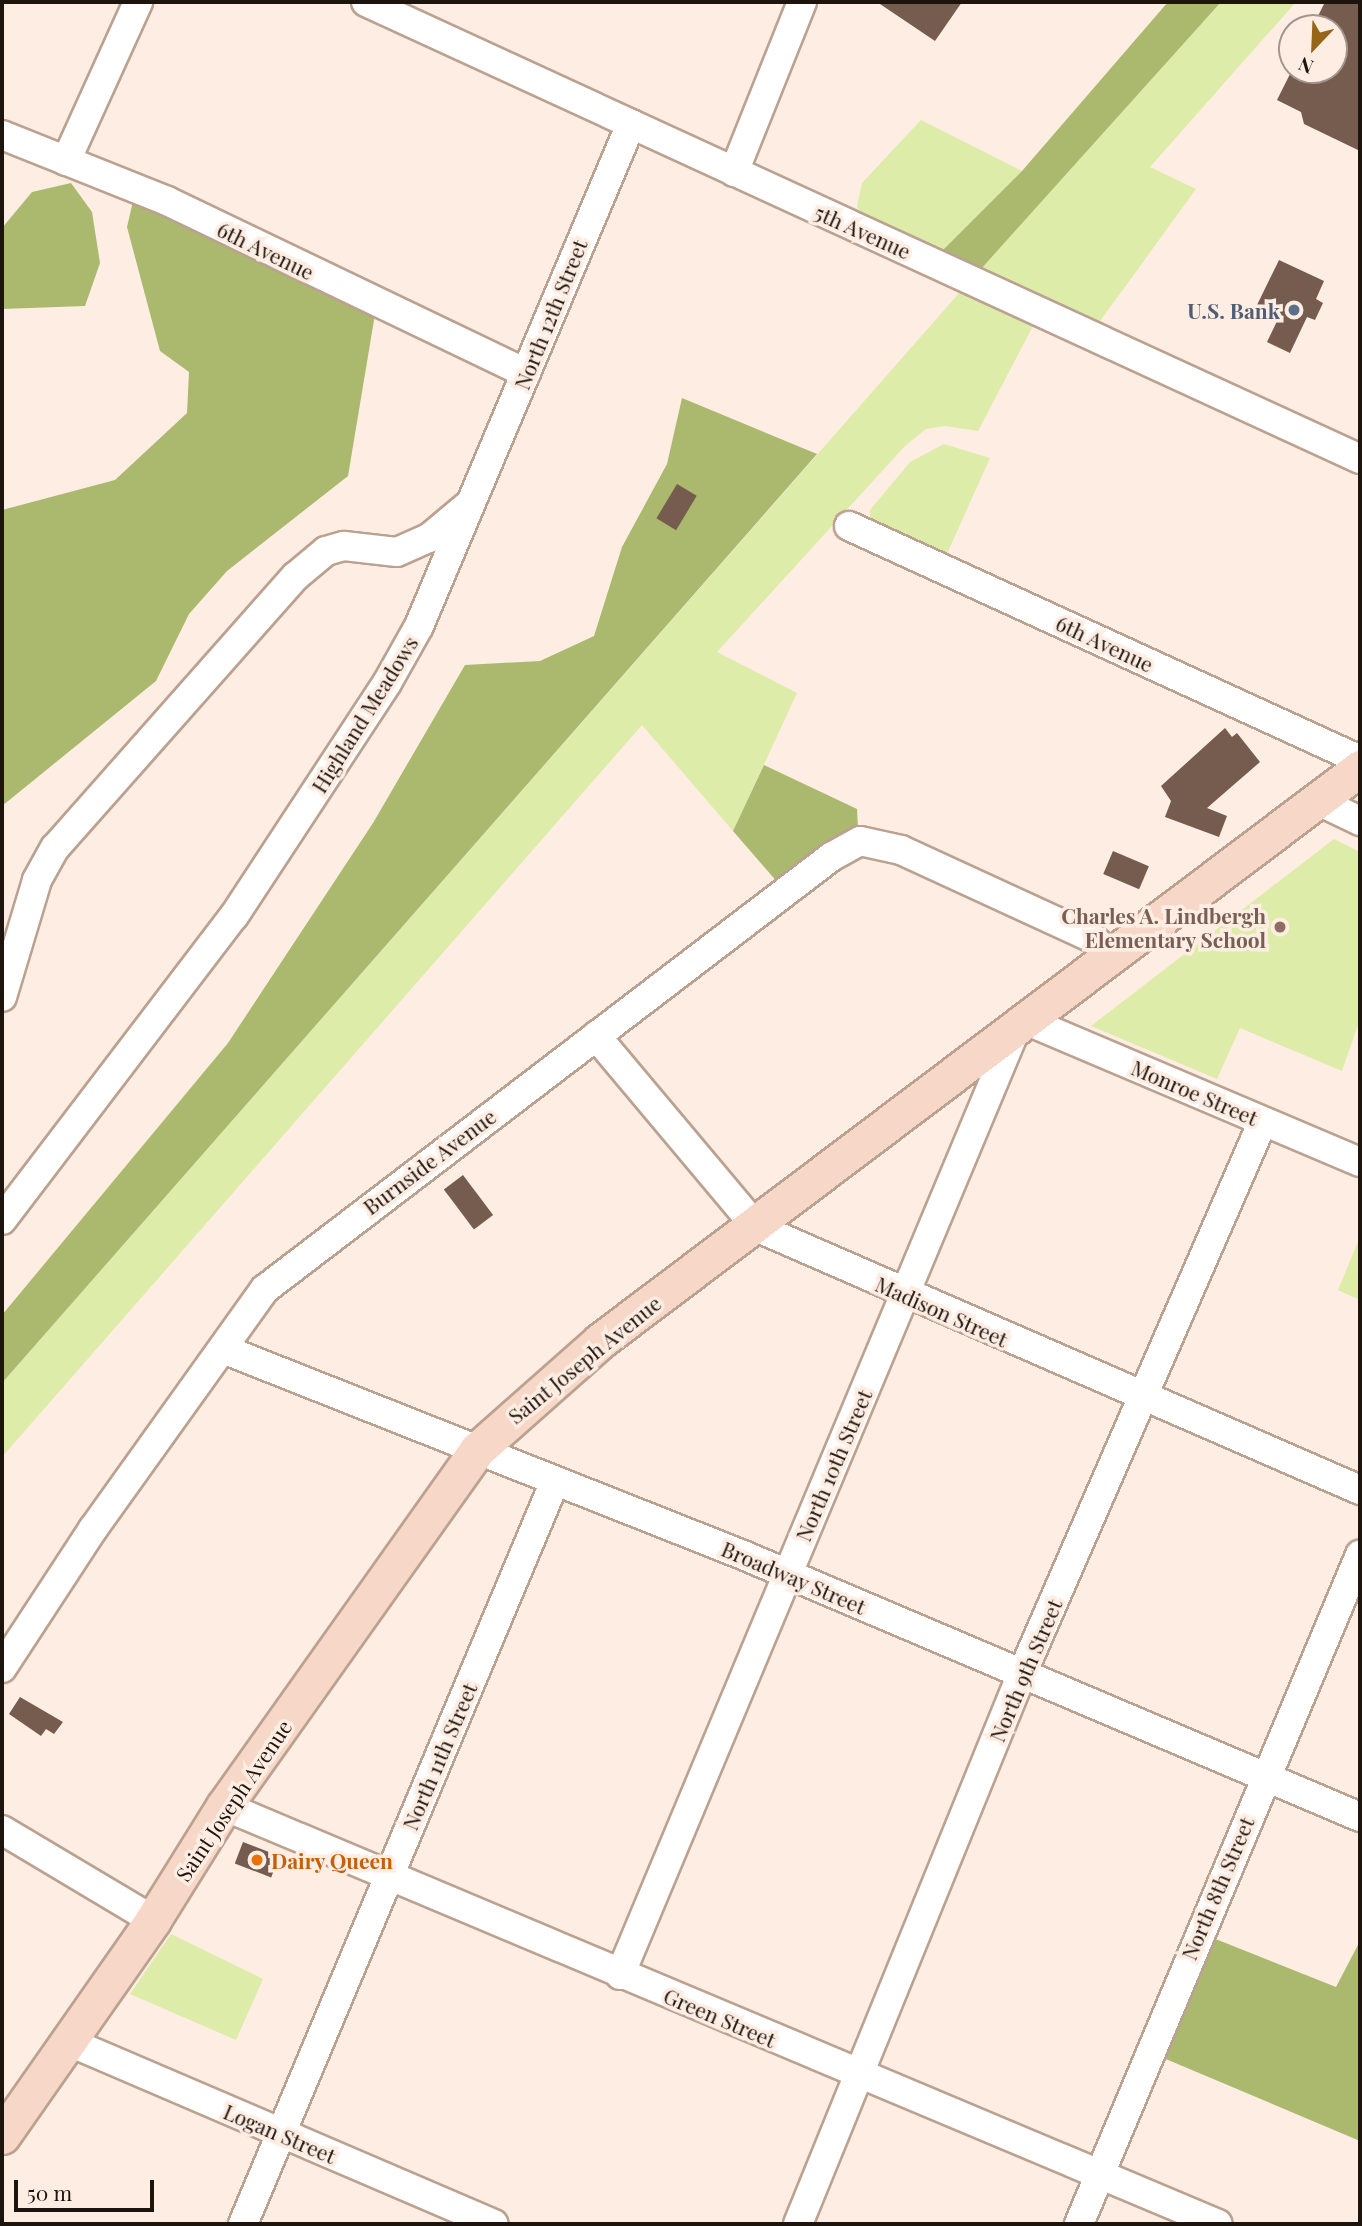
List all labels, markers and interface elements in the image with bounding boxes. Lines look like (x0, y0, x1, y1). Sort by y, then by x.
north arrow (1278, 14, 1348, 84)
text: N (1294, 52, 1317, 81)
street label: 5th Avenue (811, 199, 915, 263)
street label: 6th Avenue (213, 216, 319, 284)
street label: North 12th Street (508, 235, 592, 393)
place label: U.S. Bank (1187, 297, 1280, 323)
marker: U.S. Bank (1286, 302, 1302, 318)
street label: 6th Avenue (1052, 609, 1158, 677)
street label: Highland Meadows (306, 631, 422, 797)
place label: Charles A. Lindbergh Elementary School (1060, 902, 1266, 952)
marker: Charles A. Lindbergh Elementary School (1272, 919, 1288, 935)
street label: Monroe Street (1128, 1054, 1262, 1130)
street label: Burnside Avenue (358, 1103, 500, 1219)
street label: Madison Street (872, 1271, 1012, 1351)
street label: Saint Joseph Avenue (502, 1289, 666, 1429)
street label: North 10th Street (790, 1385, 876, 1545)
street label: Broadway Street (718, 1535, 870, 1619)
street label: North 9th Street (984, 1595, 1066, 1745)
street label: North 11th Street (397, 1679, 481, 1833)
street label: Saint Joseph Avenue (169, 1714, 297, 1886)
street label: North 8th Street (1176, 1813, 1258, 1963)
place label: Dairy Queen (271, 1847, 394, 1873)
marker: Dairy Queen (249, 1852, 265, 1868)
street label: Green Street (660, 1982, 780, 2052)
street label: Logan Street (220, 2098, 340, 2168)
scale bar (18, 2166, 158, 2210)
text: 50 m (27, 2178, 72, 2206)

